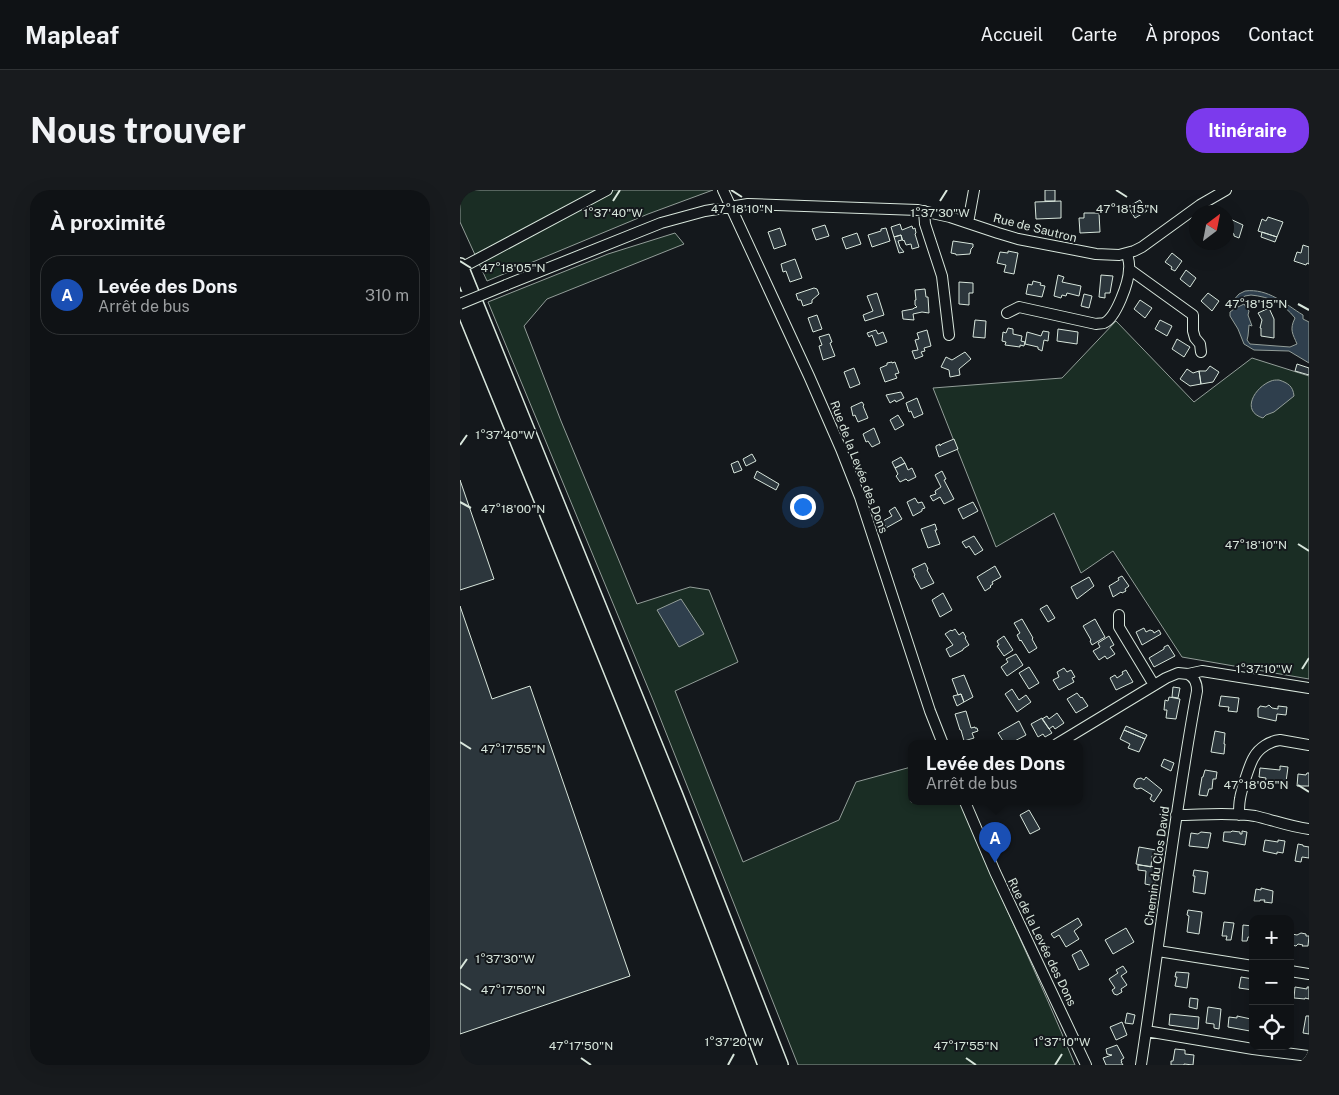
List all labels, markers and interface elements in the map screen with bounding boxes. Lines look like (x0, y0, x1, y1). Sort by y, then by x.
text: Mapleaf (25, 21, 119, 49)
text: Accueil (981, 24, 1043, 45)
text: Carte (1071, 24, 1117, 45)
text: À propos (1145, 24, 1220, 45)
text: Contact (1248, 24, 1314, 45)
button: Itinéraire (1186, 108, 1309, 153)
text: Nous trouver (30, 110, 246, 151)
text: 47°18'10"N (711, 202, 773, 216)
text: 47°18'15"N (1096, 202, 1158, 216)
north arrow (1189, 205, 1234, 250)
text: 1°37'40"W (583, 206, 643, 220)
text: 1°37'30"W (910, 206, 970, 220)
text: À proximité (50, 210, 166, 235)
street label: Rue de Sautron (992, 211, 1078, 245)
text: 47°18'05"N (480, 261, 546, 275)
text: Levée des Dons (98, 275, 238, 297)
text: A (61, 286, 73, 305)
text: 310 m (365, 286, 409, 305)
text: Arrêt de bus (98, 297, 190, 316)
text: 47°18'15"N (1225, 297, 1287, 311)
street label: Rue de la Levée des Dons (827, 399, 891, 535)
text: 1°37'40"W (475, 428, 535, 442)
your location (790, 494, 816, 520)
text: 47°18'00"N (481, 502, 545, 516)
text: 47°18'10"N (1225, 538, 1287, 552)
text: 1°37'10"W (1236, 662, 1293, 676)
popup (908, 740, 1083, 805)
text: 47°17'55"N (481, 742, 545, 756)
text: Levée des Dons (926, 752, 1065, 774)
text: Arrêt de bus (926, 774, 1017, 793)
text: 47°18'05"N (1223, 778, 1289, 792)
street label: Chemin du Clos David (1142, 805, 1172, 927)
pin: A (979, 822, 1011, 863)
street label: Rue de la Levée des Dons (1005, 876, 1079, 1008)
map controls (1249, 915, 1294, 1050)
button: + (1249, 915, 1294, 960)
text: 1°37'30"W (475, 952, 535, 966)
button: − (1249, 960, 1294, 1005)
text: 47°17'50"N (481, 983, 545, 997)
button: locate (1249, 1005, 1294, 1050)
text: 1°37'20"W (704, 1035, 764, 1049)
text: 1°37'10"W (1034, 1035, 1091, 1049)
text: 47°17'50"N (549, 1039, 613, 1053)
text: 47°17'55"N (934, 1039, 998, 1053)

